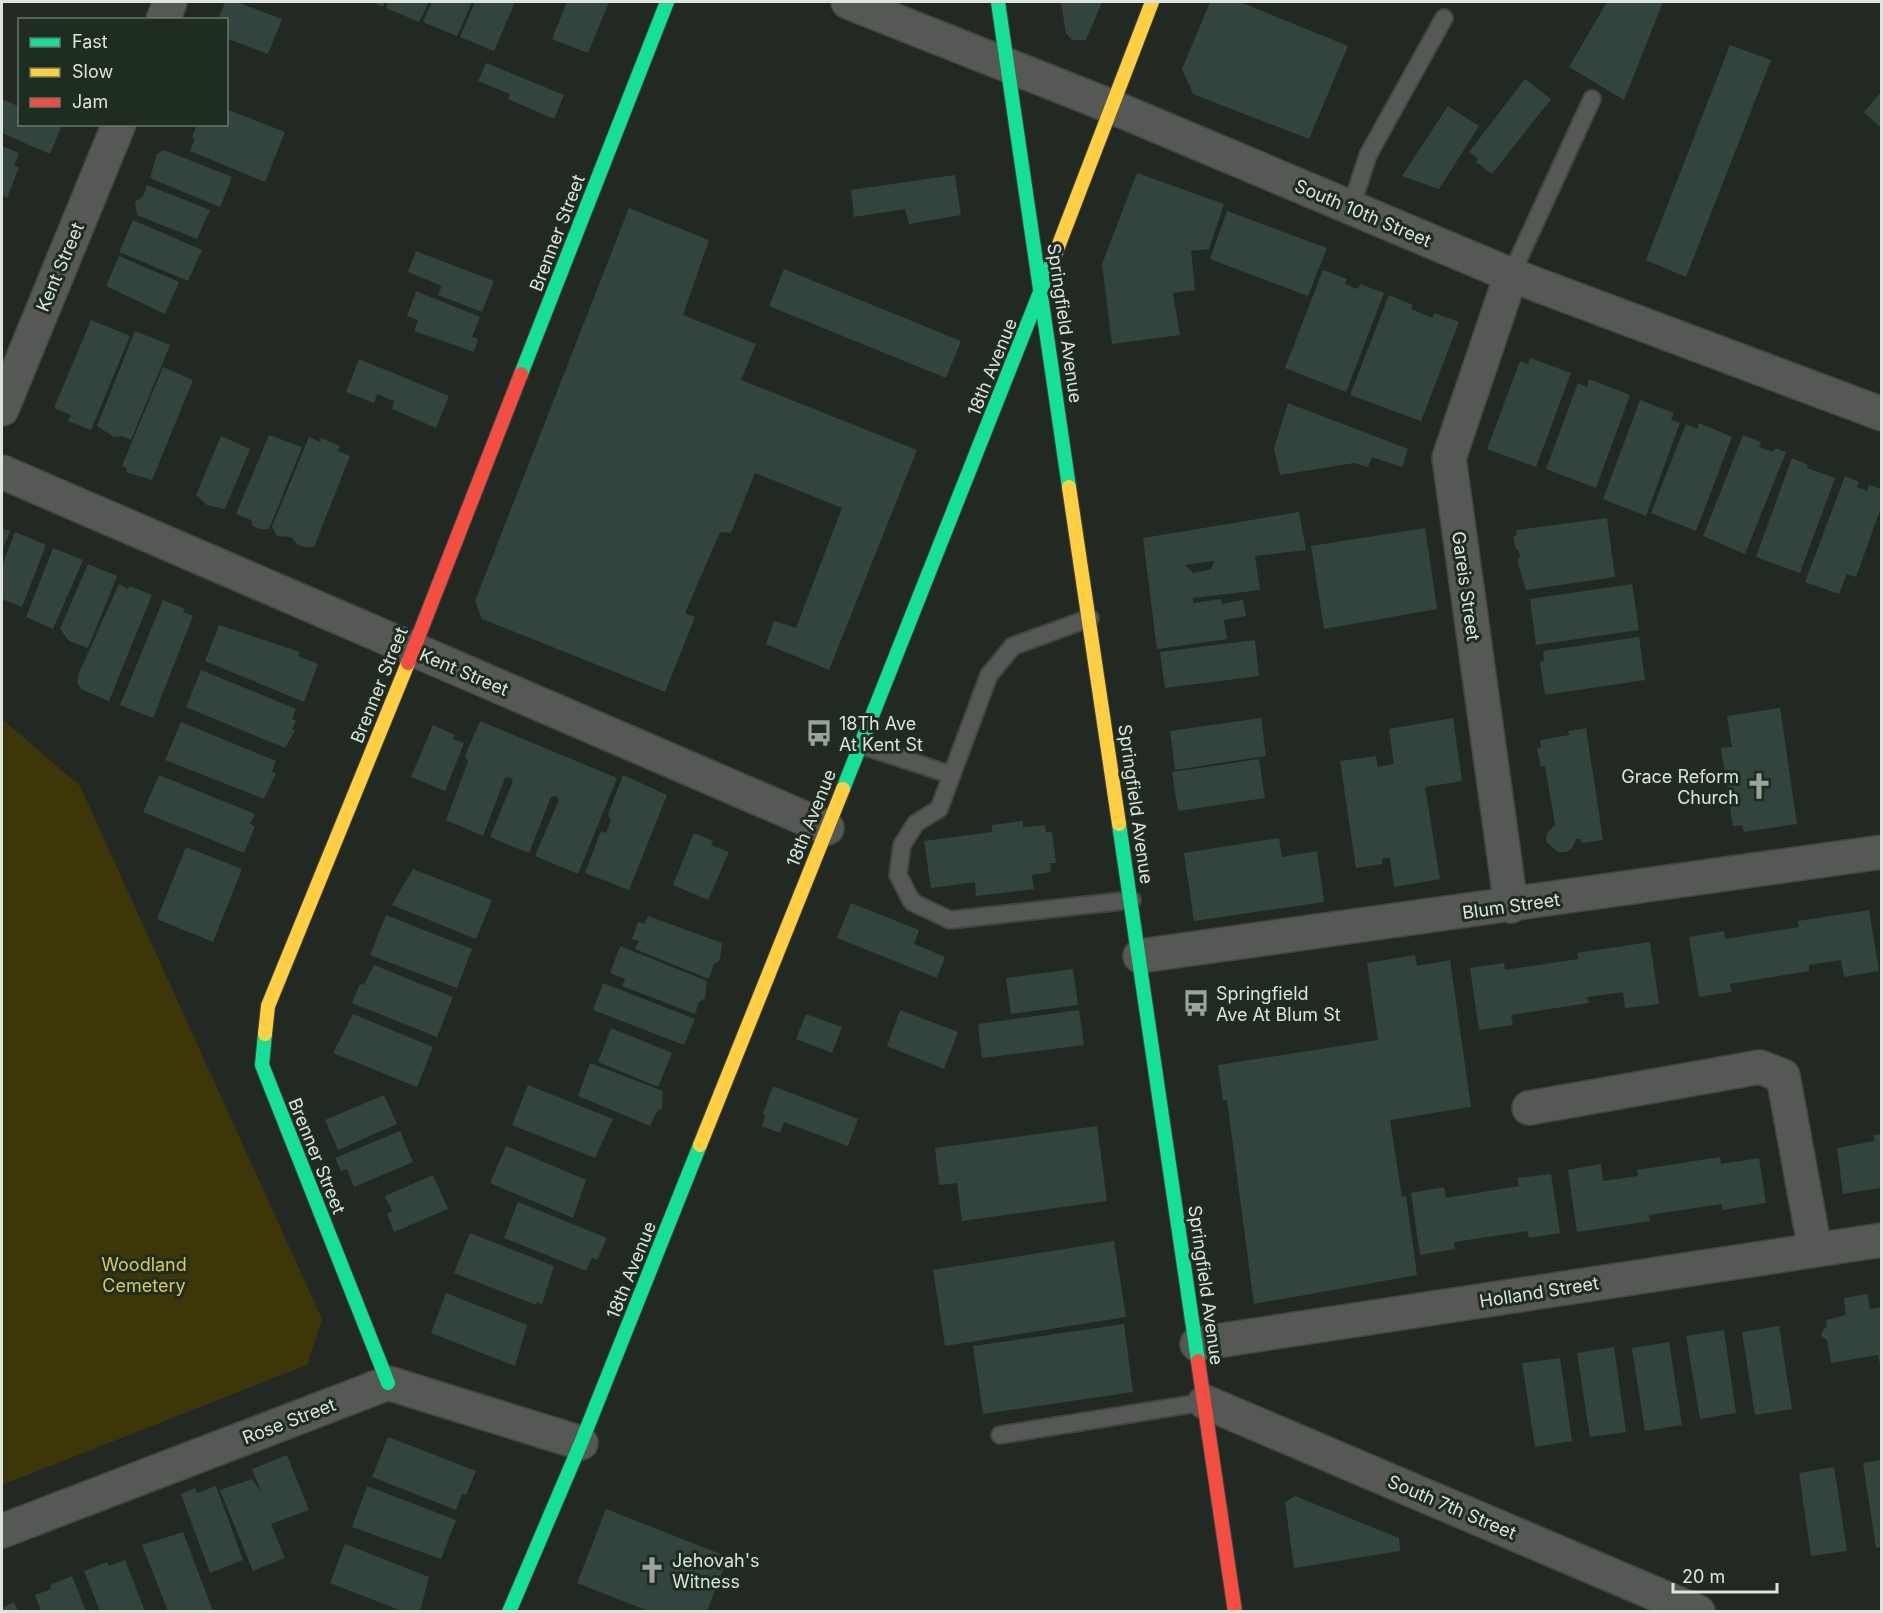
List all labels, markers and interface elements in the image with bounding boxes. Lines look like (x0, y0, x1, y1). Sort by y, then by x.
legend (18, 18, 228, 126)
text: Fast (72, 31, 108, 52)
text: Slow (72, 61, 113, 82)
text: Jam (72, 91, 108, 112)
street label: Brenner Street (525, 172, 589, 294)
street label: South 10th Street (1292, 175, 1434, 251)
street label: Kent Street (32, 219, 88, 314)
street label: Springfield Avenue (1043, 242, 1087, 404)
street label: 18th Avenue (963, 315, 1021, 419)
street label: Gareis Street (1448, 530, 1484, 642)
street label: Brenner Street (346, 624, 412, 746)
street label: Kent Street (417, 644, 512, 700)
place label: 18Th Ave At Kent St (839, 713, 923, 755)
bus stop icon: 18Th Ave At Kent St (804, 718, 834, 748)
street label: Springfield Avenue (1114, 723, 1158, 885)
street label: 18th Avenue (782, 766, 840, 870)
place label: Grace Reform Church (1621, 766, 1739, 808)
church icon: Grace Reform Church (1744, 771, 1774, 801)
street label: Blum Street (1461, 889, 1561, 923)
place label: Springfield Ave At Blum St (1216, 983, 1341, 1025)
bus stop icon: Springfield Ave At Blum St (1181, 988, 1211, 1018)
street label: Brenner Street (284, 1095, 350, 1217)
street label: Springfield Avenue (1184, 1204, 1228, 1366)
street label: 18th Avenue (602, 1218, 660, 1322)
park label: Woodland Cemetery (101, 1254, 187, 1296)
street label: Holland Street (1478, 1272, 1600, 1312)
street label: Rose Street (240, 1394, 339, 1448)
street label: South 7th Street (1385, 1471, 1519, 1544)
place label: Jehovah's Witness (672, 1550, 760, 1592)
church icon: Jehovah's Witness (637, 1555, 667, 1585)
scale bar (1673, 1556, 1776, 1594)
text: 20 m (1682, 1566, 1725, 1587)

